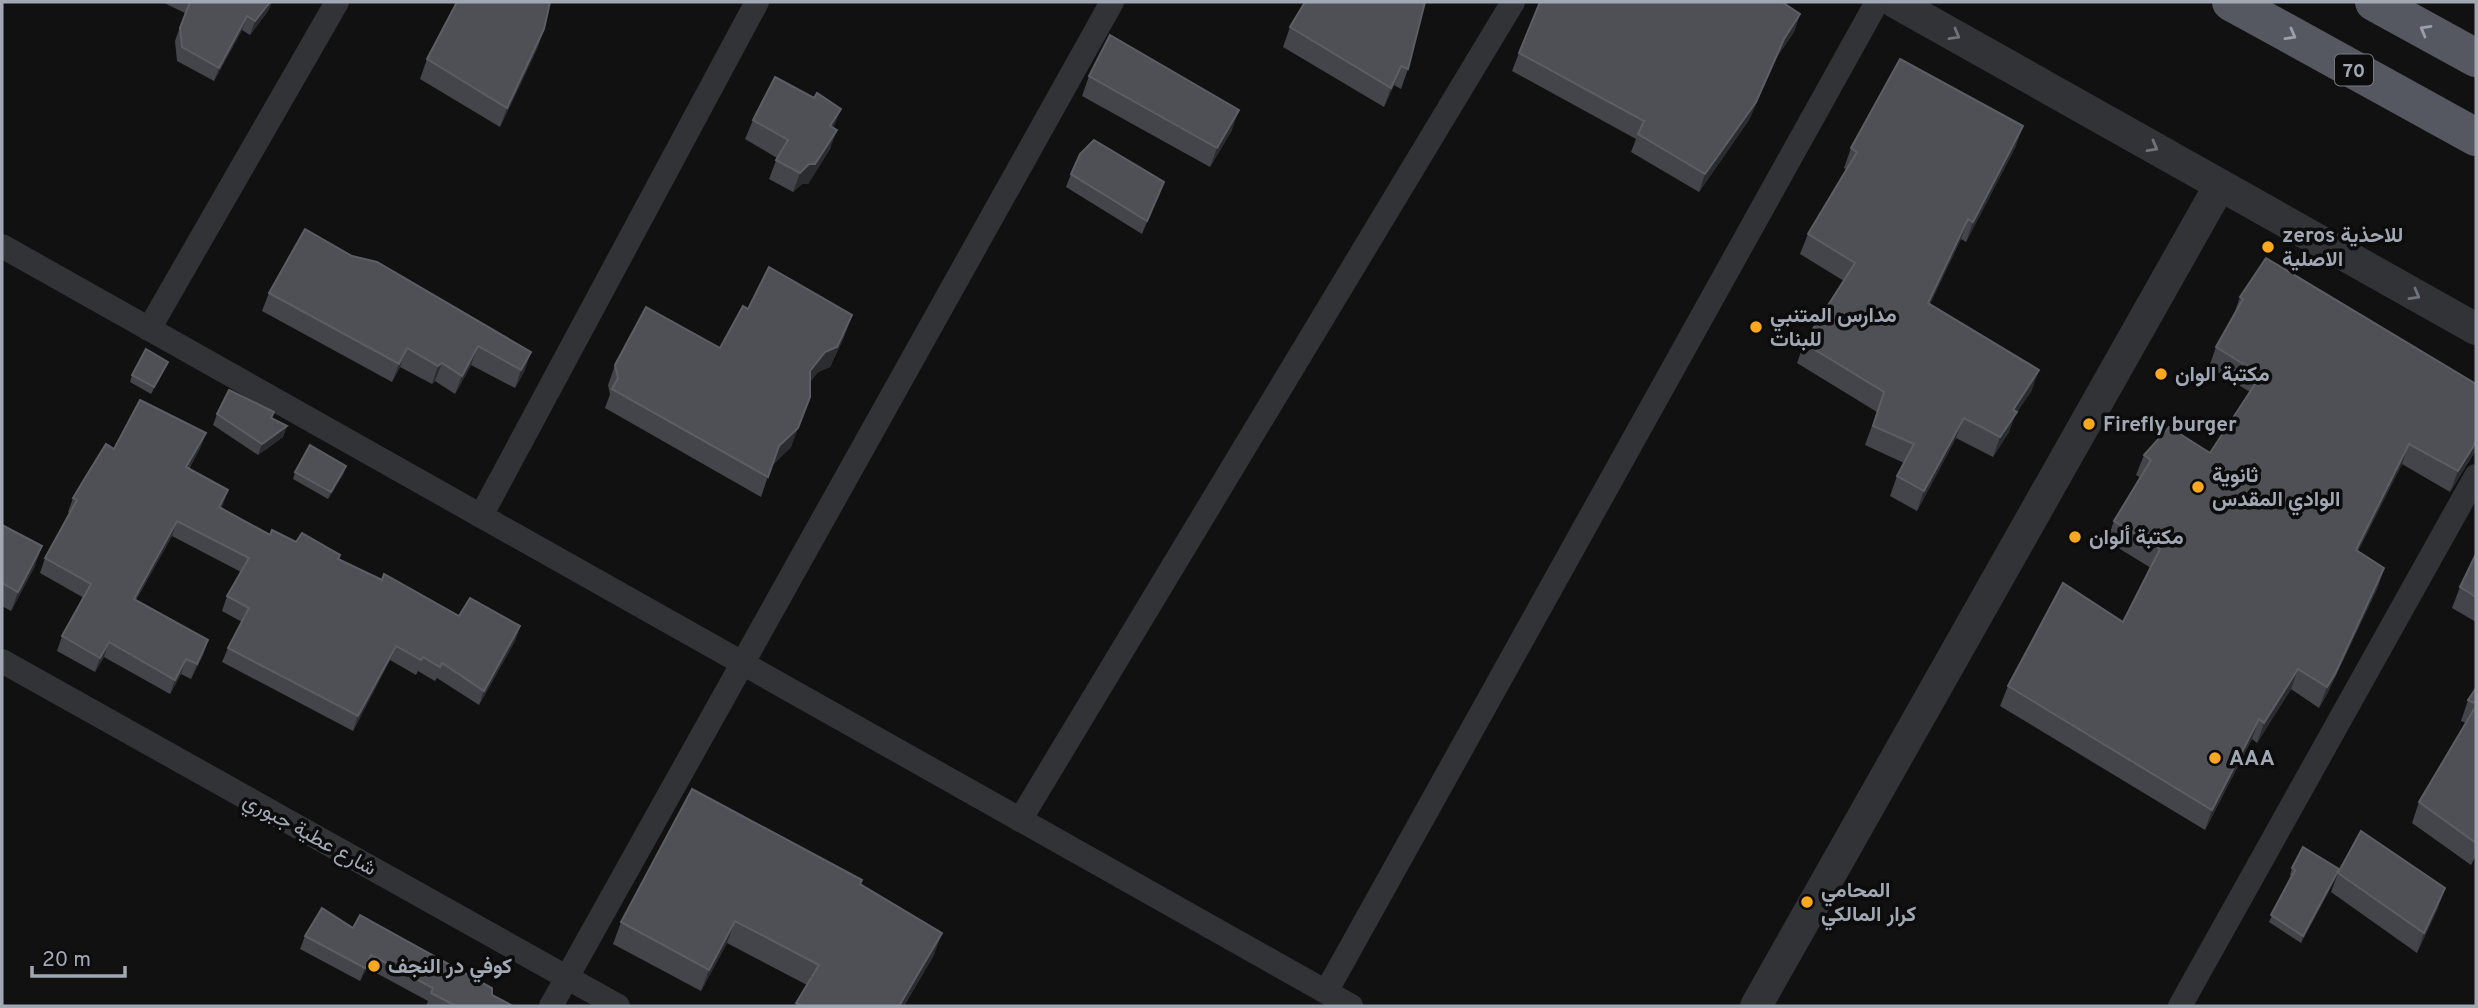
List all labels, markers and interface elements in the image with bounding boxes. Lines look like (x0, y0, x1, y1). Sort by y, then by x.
one-way arrow (2420, 25, 2432, 38)
one-way arrow (1948, 27, 1960, 40)
one-way arrow (2284, 27, 2296, 40)
road number: 70 (2335, 54, 2373, 86)
one-way arrow (2146, 139, 2159, 152)
place label: zeros للاحذية الاصلية (2282, 223, 2403, 274)
marker: zeros للاحذية الاصلية (2260, 239, 2276, 255)
one-way arrow (2408, 287, 2421, 300)
place label: مدارس المتنبي للبنات (1770, 303, 1897, 354)
marker: مدارس المتنبي للبنات (1748, 319, 1764, 335)
place label: مكتبة الوان (2175, 362, 2270, 389)
marker: مكتبة الوان (2153, 366, 2169, 382)
place label: Firefly burger (2103, 412, 2237, 439)
marker: Firefly burger (2081, 416, 2097, 432)
place label: ثانوية الوادي المقدس (2212, 463, 2340, 516)
marker: ثانوية الوادي المقدس (2190, 479, 2206, 495)
place label: مكتبة ألوان (2089, 524, 2184, 552)
marker: مكتبة ألوان (2067, 529, 2083, 545)
place label: AAA (2229, 746, 2275, 773)
marker: AAA (2207, 750, 2223, 766)
street label: شارع عطية جبوري (237, 788, 381, 885)
place label: المحامي كرار المالكي (1821, 878, 1916, 931)
marker: المحامي كرار المالكي (1799, 894, 1815, 910)
scale bar (32, 934, 124, 978)
text: 20 m (42, 947, 91, 974)
place label: كوفي در النجف (388, 954, 512, 983)
marker: كوفي در النجف (366, 958, 382, 974)

